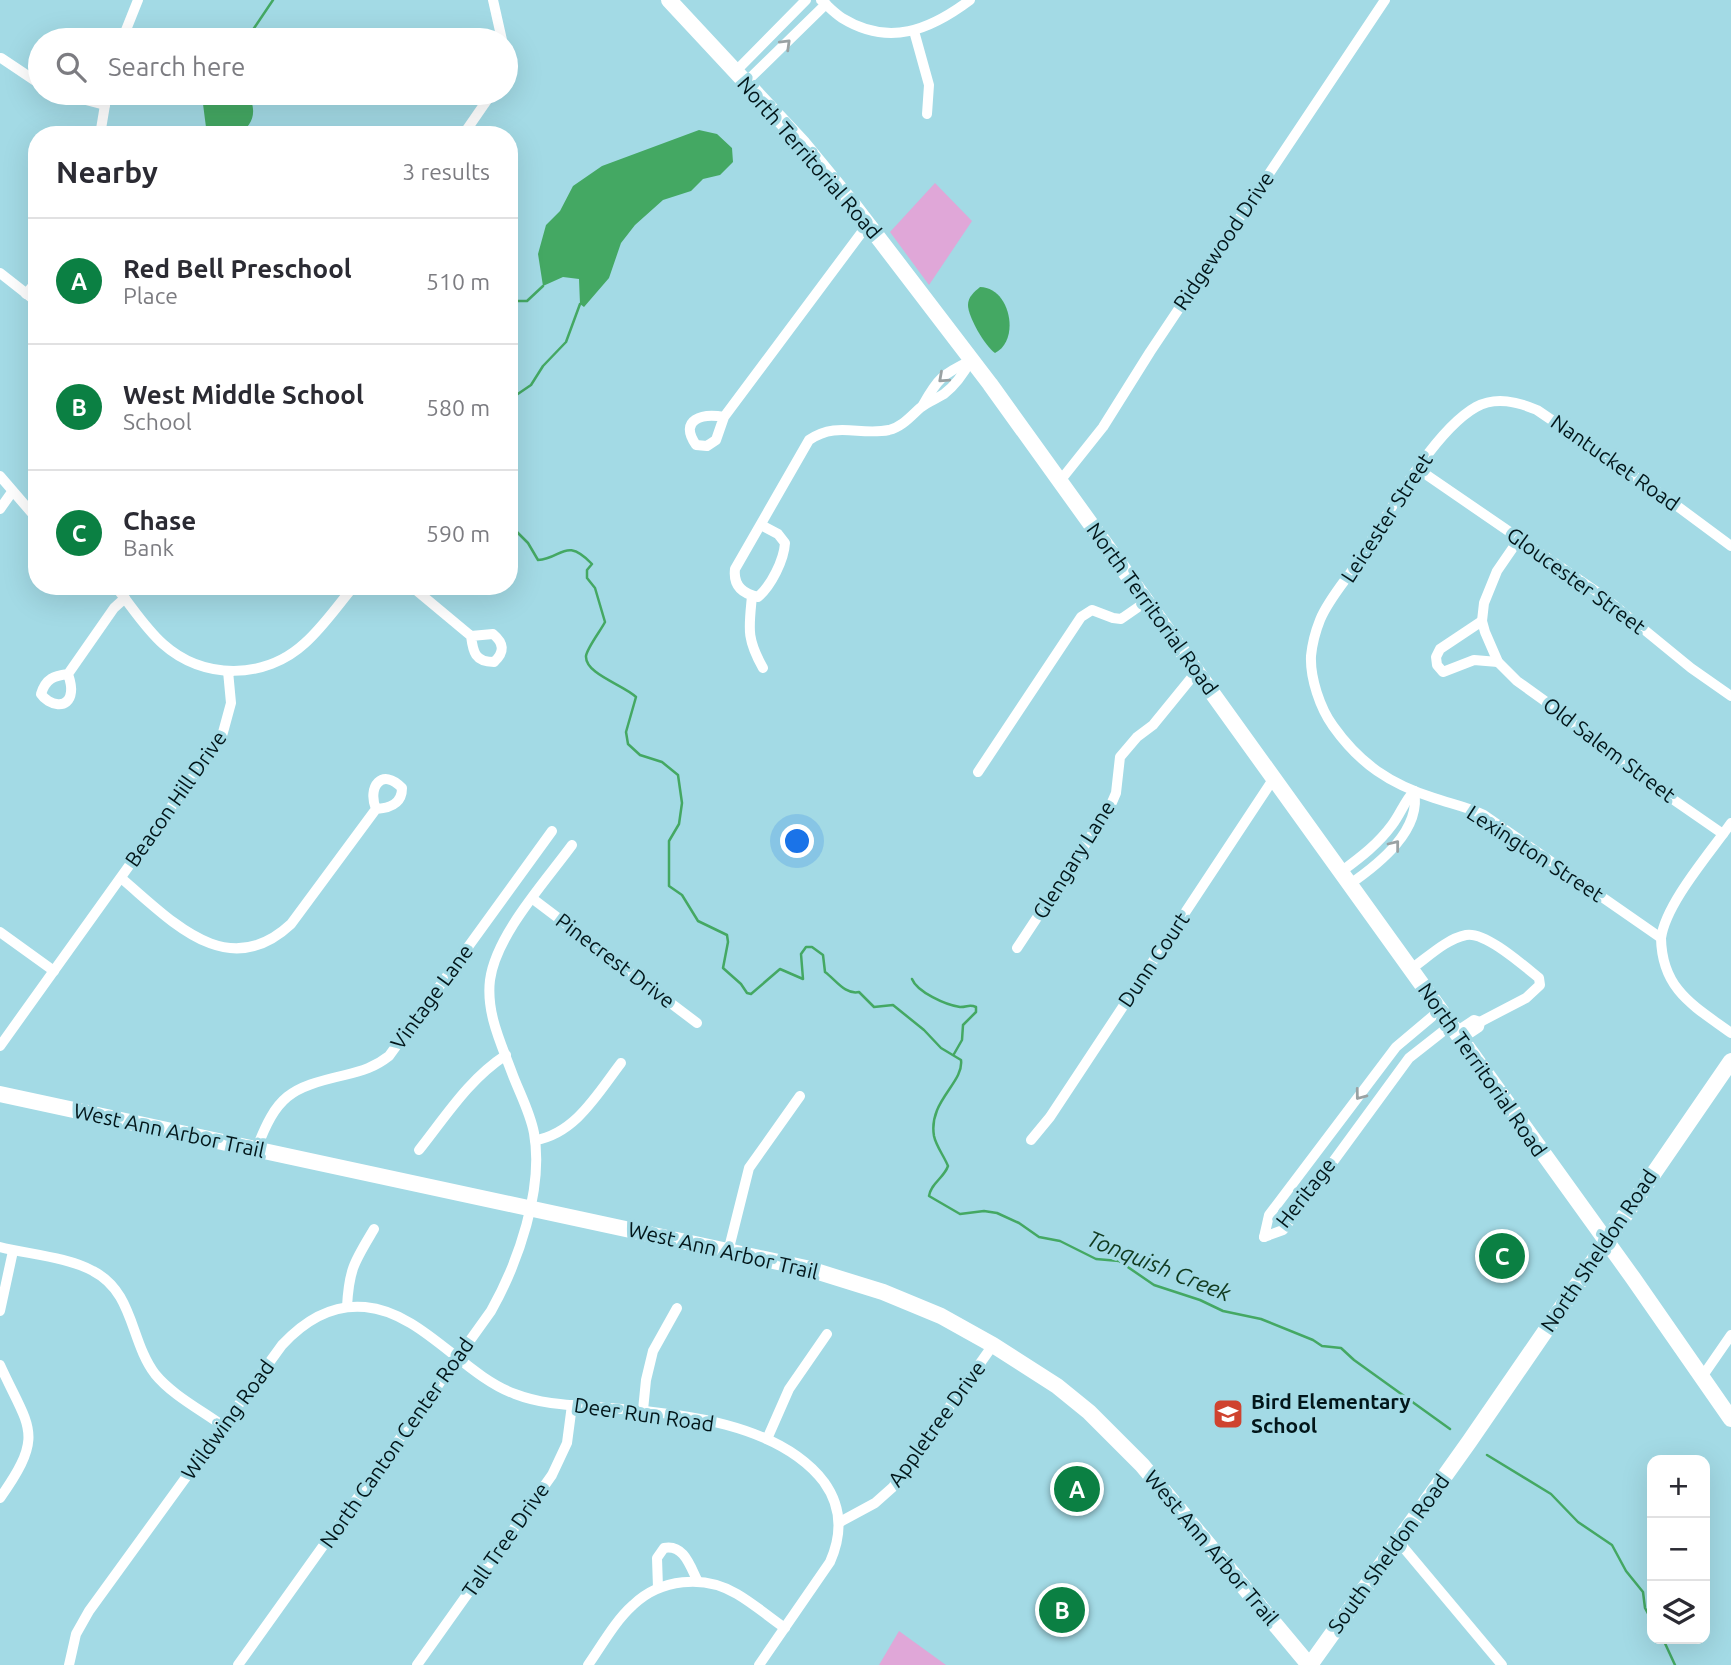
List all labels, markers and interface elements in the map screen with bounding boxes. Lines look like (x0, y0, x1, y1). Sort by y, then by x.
search box (28, 28, 518, 105)
one-way arrow (778, 39, 791, 52)
icon: search (52, 48, 90, 86)
text: Search here (108, 52, 245, 81)
street label: North Territorial Road (733, 71, 887, 243)
text: Nearby (56, 155, 158, 189)
text: 3 results (402, 159, 490, 184)
street label: Ridgewood Drive (1168, 167, 1278, 314)
text: Red Bell Preschool (123, 254, 352, 283)
text: A (71, 269, 87, 294)
text: 510 m (426, 269, 490, 294)
text: Place (123, 283, 178, 308)
one-way arrow (938, 370, 951, 382)
text: West Middle School (123, 380, 364, 409)
text: B (71, 395, 87, 420)
text: 580 m (426, 395, 490, 420)
text: School (123, 409, 192, 434)
street label: Nantucket Road (1547, 409, 1684, 515)
street label: Leicester Street (1336, 448, 1437, 586)
text: Chase (123, 506, 196, 535)
street label: North Territorial Road (1082, 518, 1223, 699)
text: C (72, 521, 86, 546)
text: 590 m (426, 521, 490, 546)
street label: Gloucester Street (1503, 522, 1651, 638)
text: Bank (123, 535, 174, 560)
street label: Old Salem Street (1539, 692, 1680, 807)
street label: Beacon Hill Drive (120, 726, 231, 871)
street label: Glengary Lane (1027, 796, 1119, 923)
street label: Lexington Street (1463, 800, 1608, 906)
your location (780, 824, 814, 858)
one-way arrow (1386, 840, 1399, 852)
street label: Pinecrest Drive (552, 908, 680, 1013)
street label: Dunn Court (1113, 908, 1194, 1011)
street label: Vintage Lane (385, 939, 477, 1053)
street label: North Territorial Road (1414, 978, 1552, 1161)
one-way arrow (1356, 1087, 1368, 1099)
street label: West Ann Arbor Trail (72, 1098, 267, 1162)
street label: Heritage (1271, 1153, 1340, 1232)
street label: North Sheldon Road (1535, 1165, 1661, 1336)
street label: West Ann Arbor Trail (626, 1216, 821, 1284)
water label: Tonquish Creek (1084, 1225, 1235, 1306)
pin: C (1479, 1230, 1525, 1282)
street label: North Canton Center Road (314, 1333, 478, 1552)
street label: Wildwing Road (176, 1355, 278, 1484)
street label: Appletree Drive (883, 1356, 990, 1491)
place label: Bird Elementary School (1251, 1389, 1411, 1437)
street label: Deer Run Road (573, 1392, 716, 1436)
school or university icon: Bird Elementary School (1211, 1397, 1245, 1431)
map controls (1647, 1455, 1710, 1644)
button: + (1647, 1455, 1710, 1518)
pin: A (1054, 1463, 1100, 1515)
street label: West Ann Arbor Trail (1140, 1465, 1283, 1630)
street label: South Sheldon Road (1323, 1469, 1454, 1637)
street label: Tall Tree Drive (457, 1478, 553, 1601)
button: − (1647, 1518, 1710, 1581)
button: layers (1647, 1581, 1710, 1644)
pin: B (1039, 1584, 1085, 1636)

